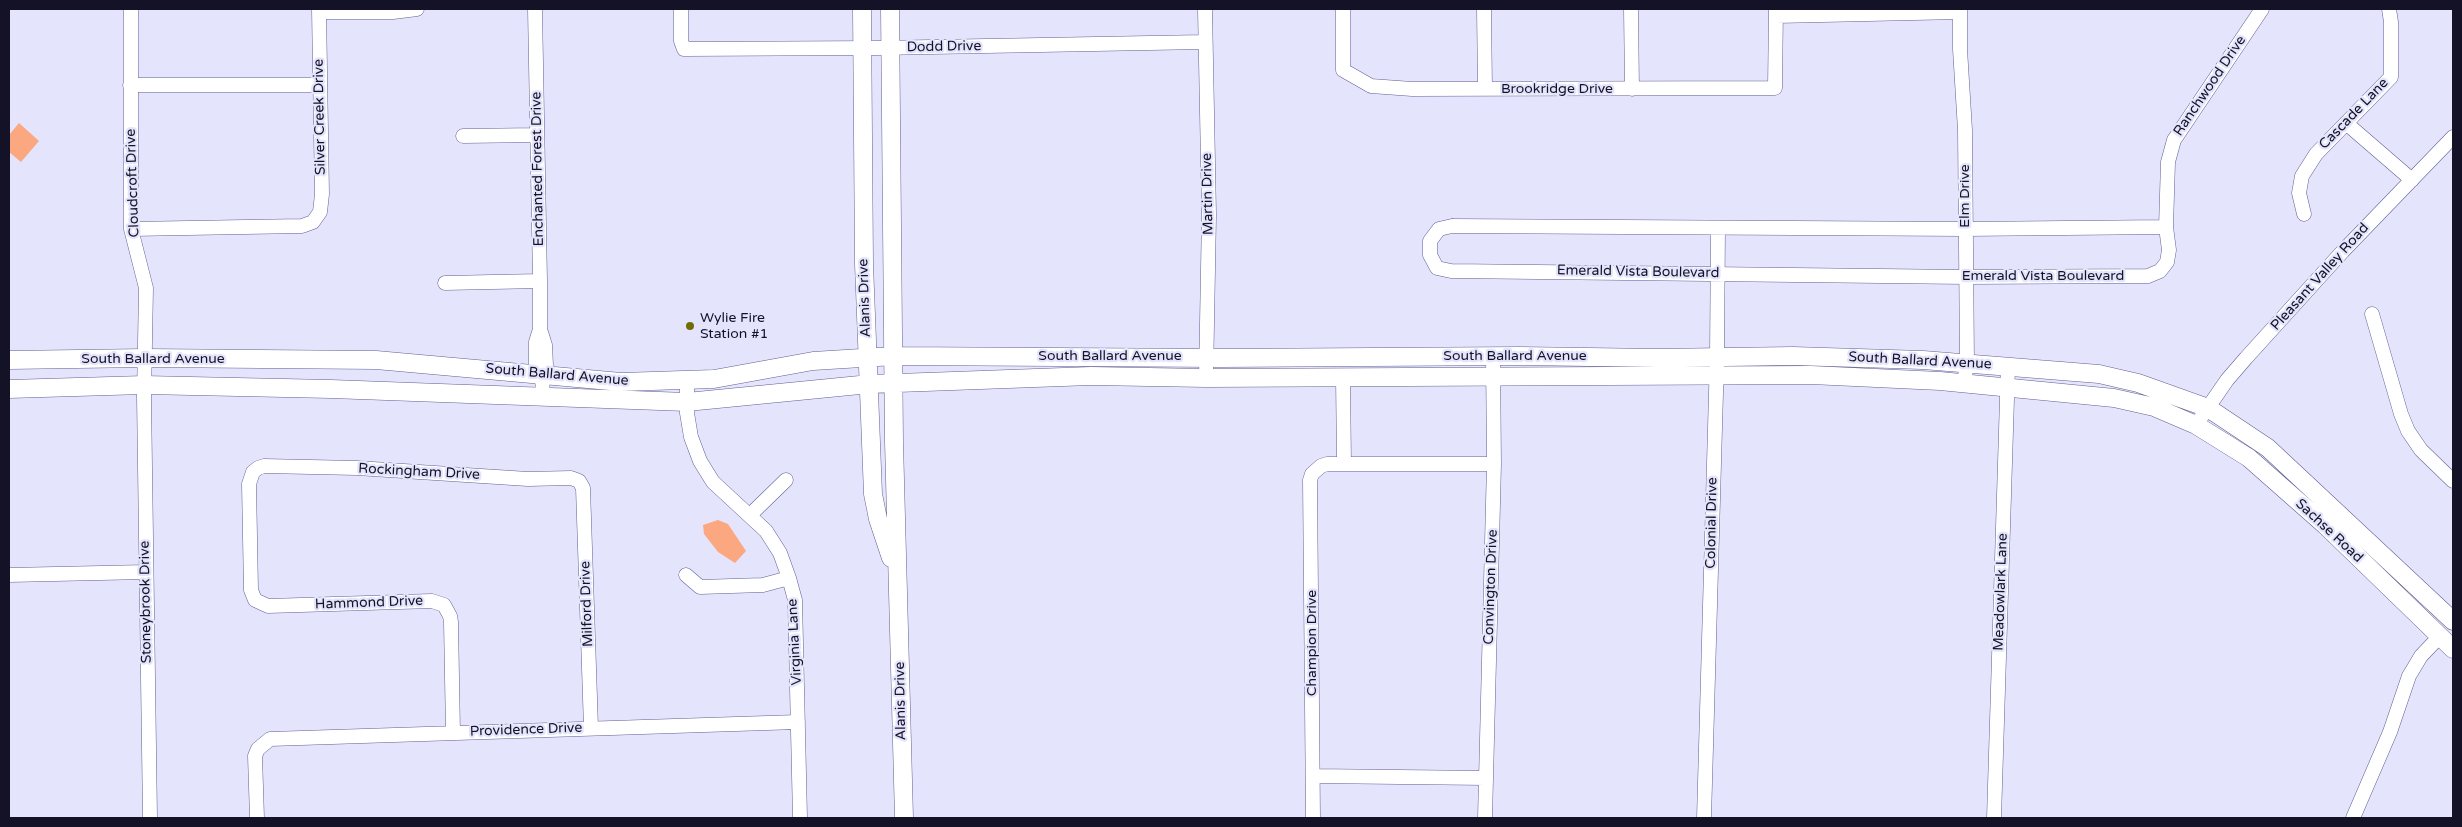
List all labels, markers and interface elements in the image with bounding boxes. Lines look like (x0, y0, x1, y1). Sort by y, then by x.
street label: Ranchwood Drive (2170, 33, 2250, 139)
street label: Dodd Drive (907, 38, 981, 56)
street label: Silver Creek Drive (311, 59, 329, 175)
street label: Cascade Lane (2316, 75, 2392, 153)
street label: Brookridge Drive (1501, 81, 1613, 97)
street label: Enchanted Forest Drive (528, 91, 548, 247)
street label: Cloudcroft Drive (123, 128, 143, 238)
street label: Martin Drive (1199, 153, 1217, 235)
street label: Elm Drive (1957, 164, 1973, 228)
street label: Pleasant Valley Road (2267, 220, 2373, 334)
street label: Alanis Drive (855, 258, 875, 338)
street label: Emerald Vista Boulevard (1557, 262, 1719, 282)
street label: Emerald Vista Boulevard (1962, 268, 2124, 284)
place label: Wylie Fire Station #1 (700, 310, 768, 342)
marker: Wylie Fire Station #1 (684, 320, 696, 332)
street label: South Ballard Avenue (1038, 348, 1182, 364)
street label: South Ballard Avenue (1443, 348, 1587, 364)
street label: South Ballard Avenue (1848, 349, 1992, 373)
street label: South Ballard Avenue (81, 351, 225, 367)
street label: South Ballard Avenue (485, 360, 629, 390)
street label: Rockingham Drive (358, 460, 480, 484)
street label: Colonial Drive (1703, 477, 1721, 569)
street label: Sachse Road (2292, 496, 2366, 566)
street label: Convington Drive (1481, 529, 1501, 645)
street label: Meadowlark Lane (1991, 533, 2011, 651)
street label: Stoneybrook Drive (137, 540, 155, 664)
street label: Milford Drive (577, 561, 597, 647)
street label: Champion Drive (1304, 590, 1320, 696)
street label: Hammond Drive (315, 593, 423, 613)
street label: Virginia Lane (784, 598, 806, 686)
street label: Alanis Drive (892, 662, 910, 740)
street label: Providence Drive (469, 720, 583, 740)

